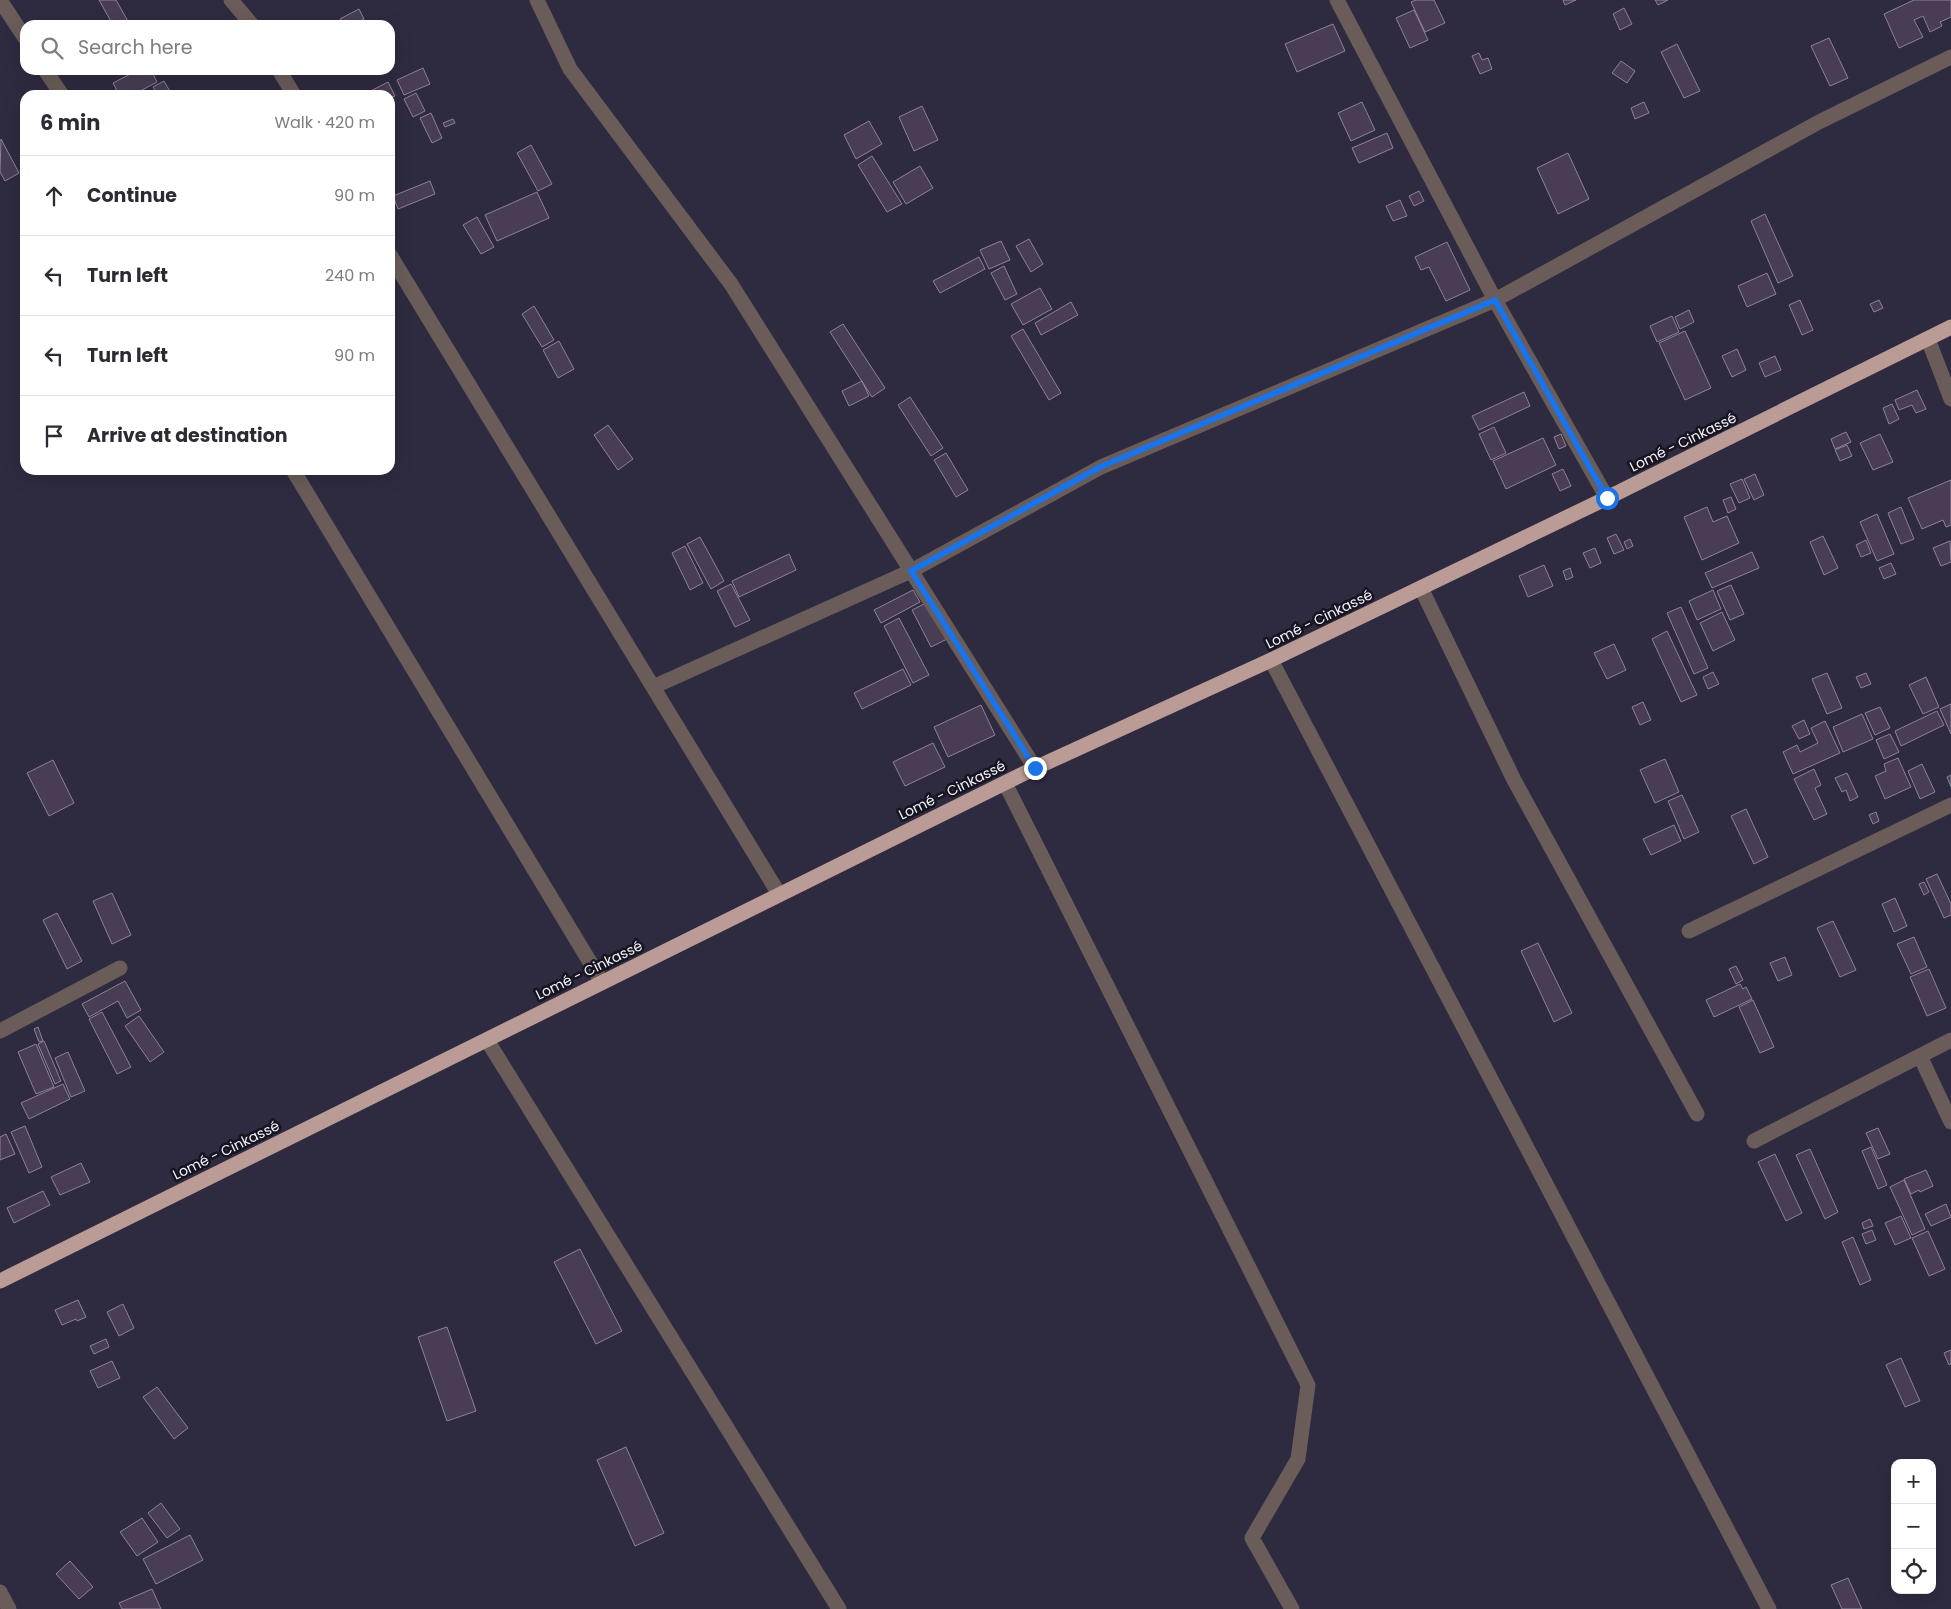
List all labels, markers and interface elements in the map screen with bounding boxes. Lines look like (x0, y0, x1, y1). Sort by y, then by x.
search box (20, 20, 395, 75)
icon: search (38, 34, 66, 62)
text: Search here (78, 34, 192, 61)
text: 6 min (40, 108, 100, 137)
text: Walk · 420 m (274, 111, 375, 134)
icon: ahead (40, 182, 68, 210)
text: Continue (87, 182, 177, 209)
text: 90 m (334, 184, 375, 207)
icon: left (40, 262, 68, 290)
text: Turn left (87, 262, 168, 289)
text: 240 m (325, 264, 375, 287)
icon: left (40, 342, 68, 370)
text: Turn left (87, 342, 168, 369)
text: 90 m (334, 344, 375, 367)
street label: Lomé - Cinkassé (1626, 407, 1740, 477)
icon: arrive (40, 422, 68, 450)
text: Arrive at destination (87, 422, 288, 449)
route start (1596, 487, 1619, 510)
street label: Lomé - Cinkassé (1262, 584, 1376, 654)
street label: Lomé - Cinkassé (895, 755, 1009, 825)
route end (1024, 757, 1047, 780)
street label: Lomé - Cinkassé (532, 935, 646, 1005)
street label: Lomé - Cinkassé (169, 1115, 283, 1185)
map controls (1891, 1459, 1936, 1594)
button: + (1891, 1459, 1936, 1504)
button: − (1891, 1504, 1936, 1549)
button: locate (1891, 1549, 1936, 1594)

